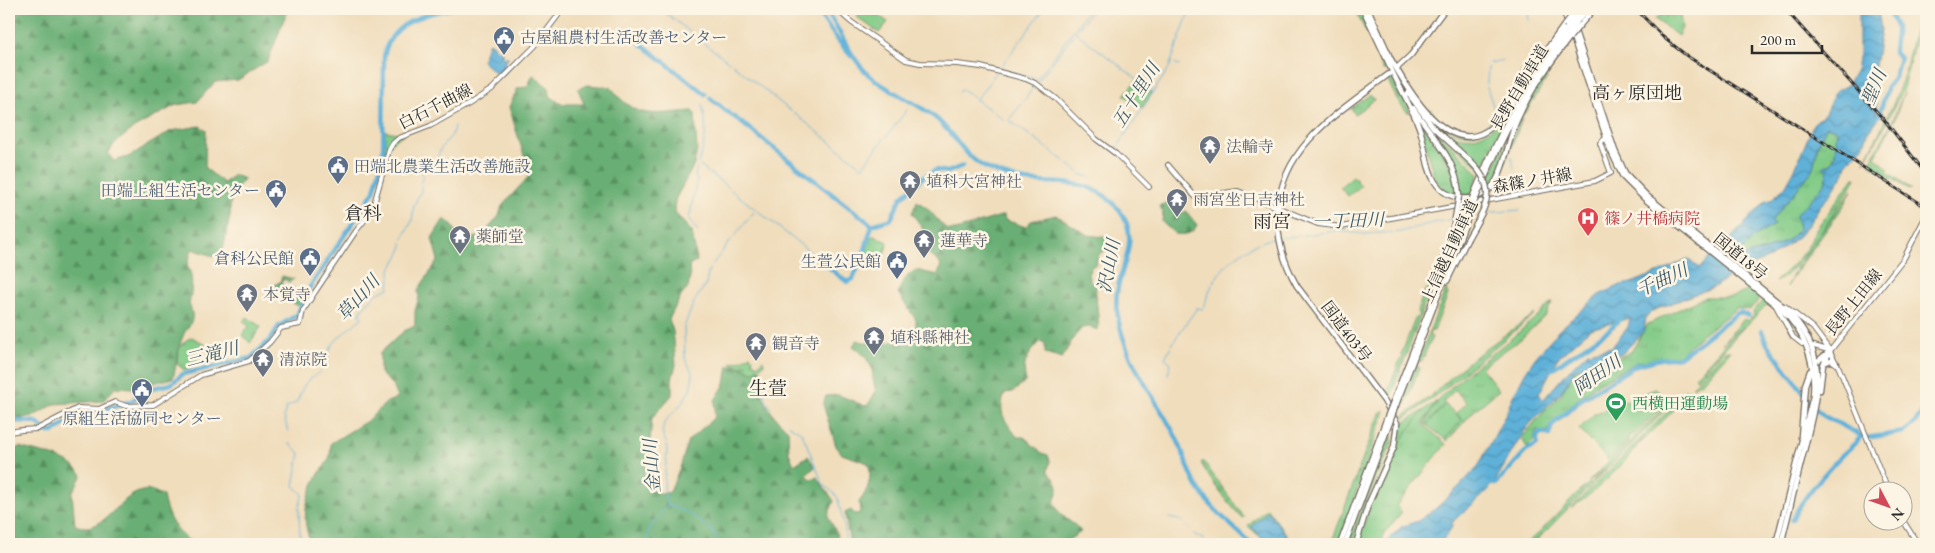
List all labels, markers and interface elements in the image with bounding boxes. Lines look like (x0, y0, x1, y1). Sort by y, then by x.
scale bar (1752, 22, 1822, 54)
public building icon: 古屋組農村生活改善センター (492, 25, 516, 56)
place label: 古屋組農村生活改善センター (520, 27, 727, 48)
text: 200 m (1760, 30, 1797, 49)
street label: 長野自動車道 (1486, 41, 1553, 134)
water label: 五十里川 (1107, 56, 1165, 131)
water label: 聖川 (1856, 64, 1892, 108)
street label: 白石千曲線 (395, 79, 476, 134)
district label: 高ヶ原団地 (1592, 81, 1682, 104)
temple icon: 法輪寺 (1198, 134, 1222, 165)
place label: 法輪寺 (1226, 136, 1274, 157)
public building icon: 田端北農業生活改善施設 (326, 154, 350, 185)
place label: 田端北農業生活改善施設 (354, 156, 530, 177)
street label: 森篠ノ井線 (1491, 163, 1573, 198)
temple icon: 埴科大宮神社 (898, 169, 922, 200)
place label: 埴科大宮神社 (926, 171, 1022, 192)
public building icon: 田端上組生活センター (264, 178, 288, 209)
place label: 田端上組生活センター (101, 180, 260, 201)
temple icon: 雨宮坐日吉神社 (1165, 187, 1189, 218)
place label: 雨宮坐日吉神社 (1193, 189, 1305, 210)
street label: 上信越自動車道 (1416, 196, 1483, 306)
district label: 倉科 (344, 201, 382, 226)
hospital icon: 篠ノ井橋病院 (1576, 206, 1600, 237)
water label: 一丁田川 (1312, 208, 1386, 233)
place label: 篠ノ井橋病院 (1604, 208, 1700, 229)
district label: 雨宮 (1253, 209, 1291, 234)
temple icon: 薬師堂 (448, 224, 472, 255)
place label: 薬師堂 (476, 226, 524, 247)
temple icon: 蓮華寺 (912, 228, 936, 259)
street label: 国道18号 (1709, 228, 1772, 284)
place label: 蓮華寺 (940, 230, 988, 251)
water label: 沢山川 (1092, 235, 1125, 295)
public building icon: 倉科公民館 (298, 246, 322, 277)
place label: 倉科公民館 (214, 248, 294, 269)
public building icon: 生萱公民館 (885, 249, 909, 280)
place label: 生萱公民館 (801, 251, 881, 272)
water label: 千曲川 (1632, 257, 1693, 301)
street label: 長野上田線 (1820, 265, 1887, 340)
water label: 草山川 (331, 268, 386, 325)
temple icon: 本覚寺 (235, 282, 259, 313)
place label: 本覚寺 (263, 284, 311, 305)
street label: 国道403号 (1317, 297, 1376, 366)
temple icon: 埴科縣神社 (862, 325, 886, 356)
place label: 埴科縣神社 (890, 327, 970, 348)
temple icon: 観音寺 (744, 331, 768, 362)
place label: 観音寺 (772, 333, 820, 354)
water label: 三滝川 (183, 335, 243, 371)
temple icon: 清涼院 (251, 347, 275, 378)
place label: 清涼院 (279, 349, 327, 370)
water label: 岡田川 (1568, 349, 1627, 399)
district label: 生萱 (749, 376, 787, 401)
public building icon: 原組生活協同センター (130, 377, 154, 408)
sports icon: 西横田運動場 (1604, 391, 1628, 422)
place label: 西横田運動場 (1632, 393, 1728, 414)
place label: 原組生活協同センター (62, 408, 222, 429)
water label: 金山川 (638, 436, 665, 494)
north arrow (1862, 480, 1912, 530)
text: N (1887, 504, 1908, 525)

